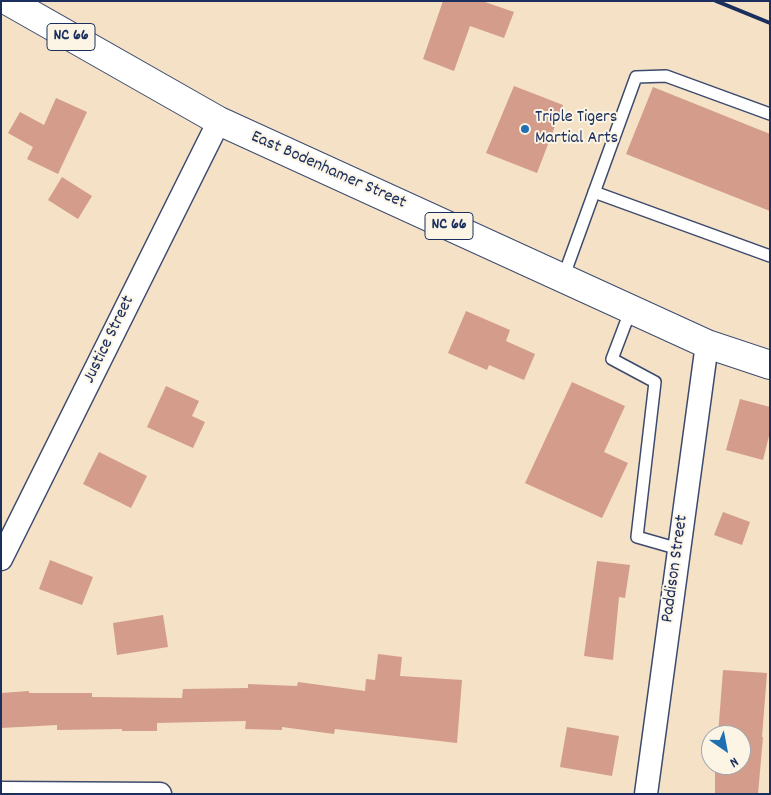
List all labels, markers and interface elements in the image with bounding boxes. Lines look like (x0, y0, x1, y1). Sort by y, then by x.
road number: NC 66 (47, 24, 95, 51)
place label: Triple Tigers Martial Arts (535, 108, 618, 150)
marker: Triple Tigers Martial Arts (519, 123, 531, 135)
street label: East Bodenhamer Street (247, 127, 409, 215)
road number: NC 66 (425, 212, 473, 240)
street label: Justice Street (80, 293, 140, 387)
street label: Paddison Street (658, 514, 694, 624)
north arrow (701, 725, 751, 775)
text: N (725, 751, 742, 772)

